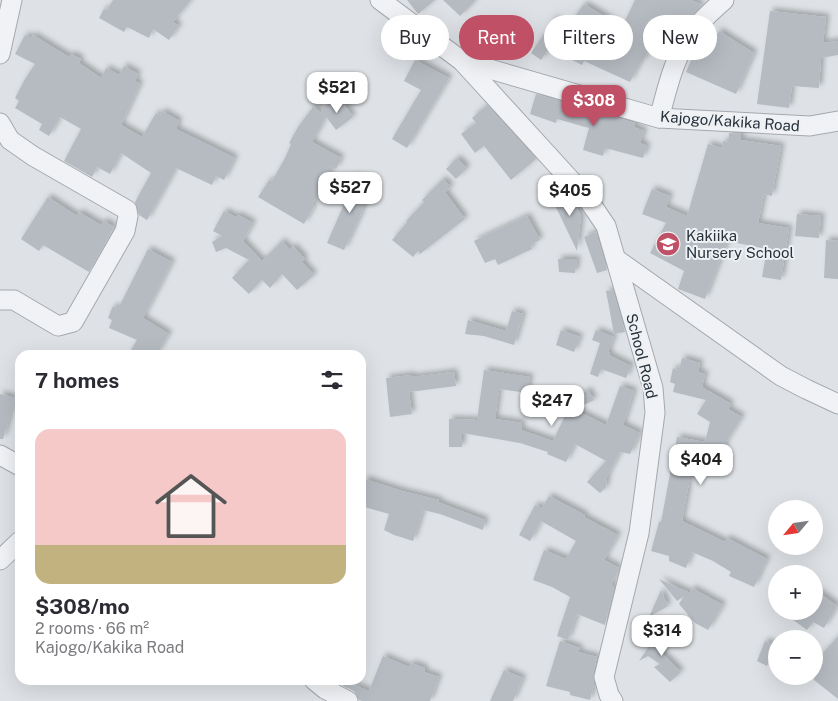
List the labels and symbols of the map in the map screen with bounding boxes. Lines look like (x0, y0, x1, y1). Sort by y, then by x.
pin: $521 (307, 72, 367, 114)
pin: $308 (564, 84, 624, 127)
street label: Kajogo/Kakika Road (660, 108, 800, 134)
pin: $527 (320, 172, 380, 214)
pin: $405 (540, 174, 600, 217)
place label: Kakiika Nursery School (686, 227, 794, 261)
school or university icon: Kakiika Nursery School (655, 231, 681, 257)
street label: School Road (623, 312, 661, 400)
pin: $247 (522, 384, 582, 427)
pin: $404 (671, 444, 731, 486)
north arrow (768, 500, 822, 555)
pin: $314 (632, 614, 692, 657)

